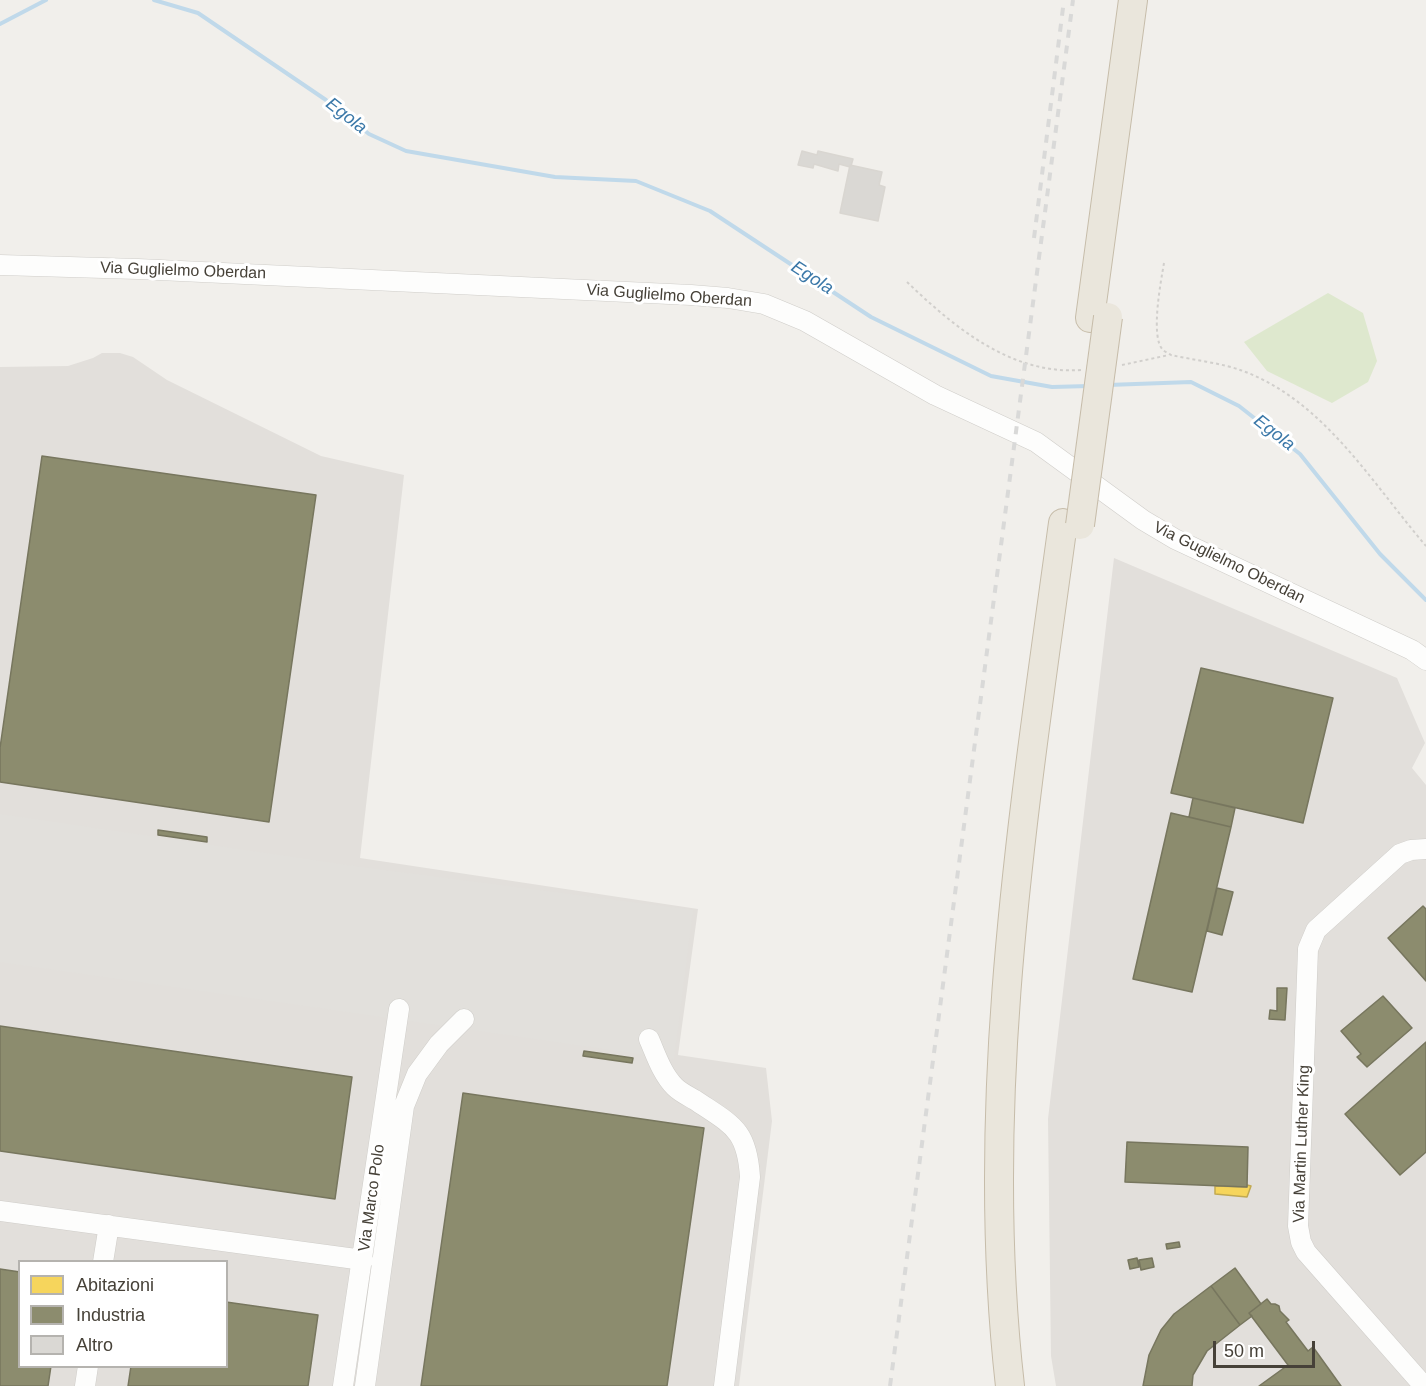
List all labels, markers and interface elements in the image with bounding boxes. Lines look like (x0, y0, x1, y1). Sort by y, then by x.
water label: Egola (321, 93, 371, 139)
water label: Egola (787, 256, 837, 300)
street label: Via Guglielmo Oberdan (100, 259, 266, 283)
street label: Via Guglielmo Oberdan (586, 281, 752, 311)
water label: Egola (1249, 410, 1299, 456)
street label: Via Guglielmo Oberdan (1150, 518, 1308, 608)
street label: Via Martin Luther King (1290, 1065, 1314, 1223)
street label: Via Marco Polo (355, 1143, 389, 1253)
legend (18, 1260, 228, 1368)
text: Abitazioni (76, 1275, 154, 1295)
text: Industria (76, 1305, 145, 1325)
scale bar (1216, 1329, 1318, 1367)
text: Altro (76, 1335, 113, 1355)
text: 50 m (1224, 1341, 1264, 1361)

